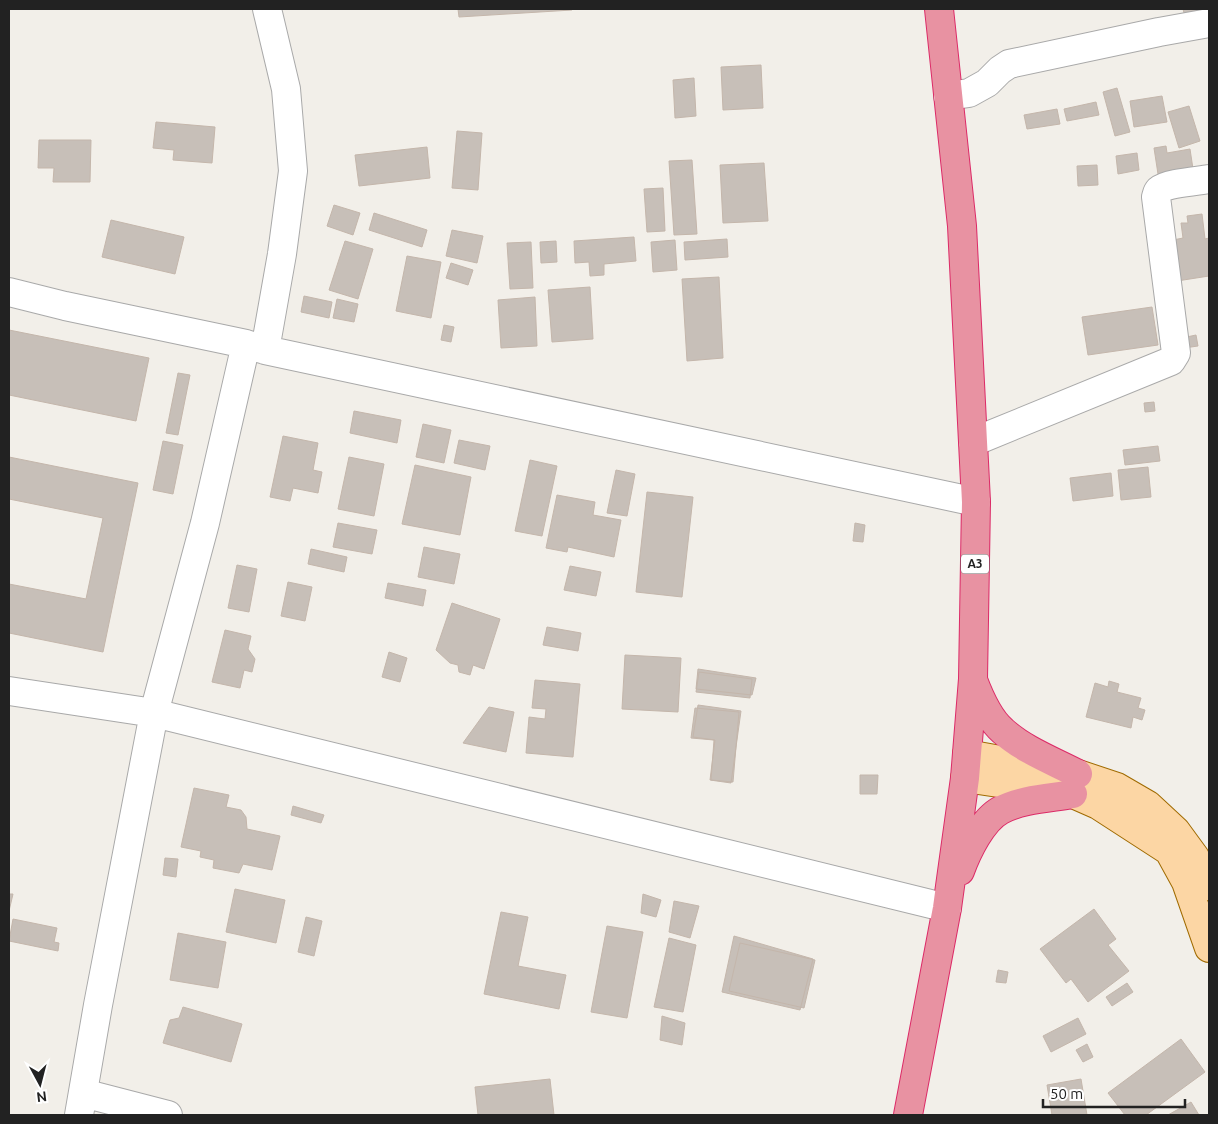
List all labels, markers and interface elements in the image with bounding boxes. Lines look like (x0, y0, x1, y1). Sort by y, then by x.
road number: A3 (961, 554, 989, 574)
north arrow (15, 1059, 65, 1109)
scale bar (1043, 1076, 1186, 1108)
text: 50 m (1050, 1085, 1083, 1102)
text: N (35, 1088, 48, 1105)

